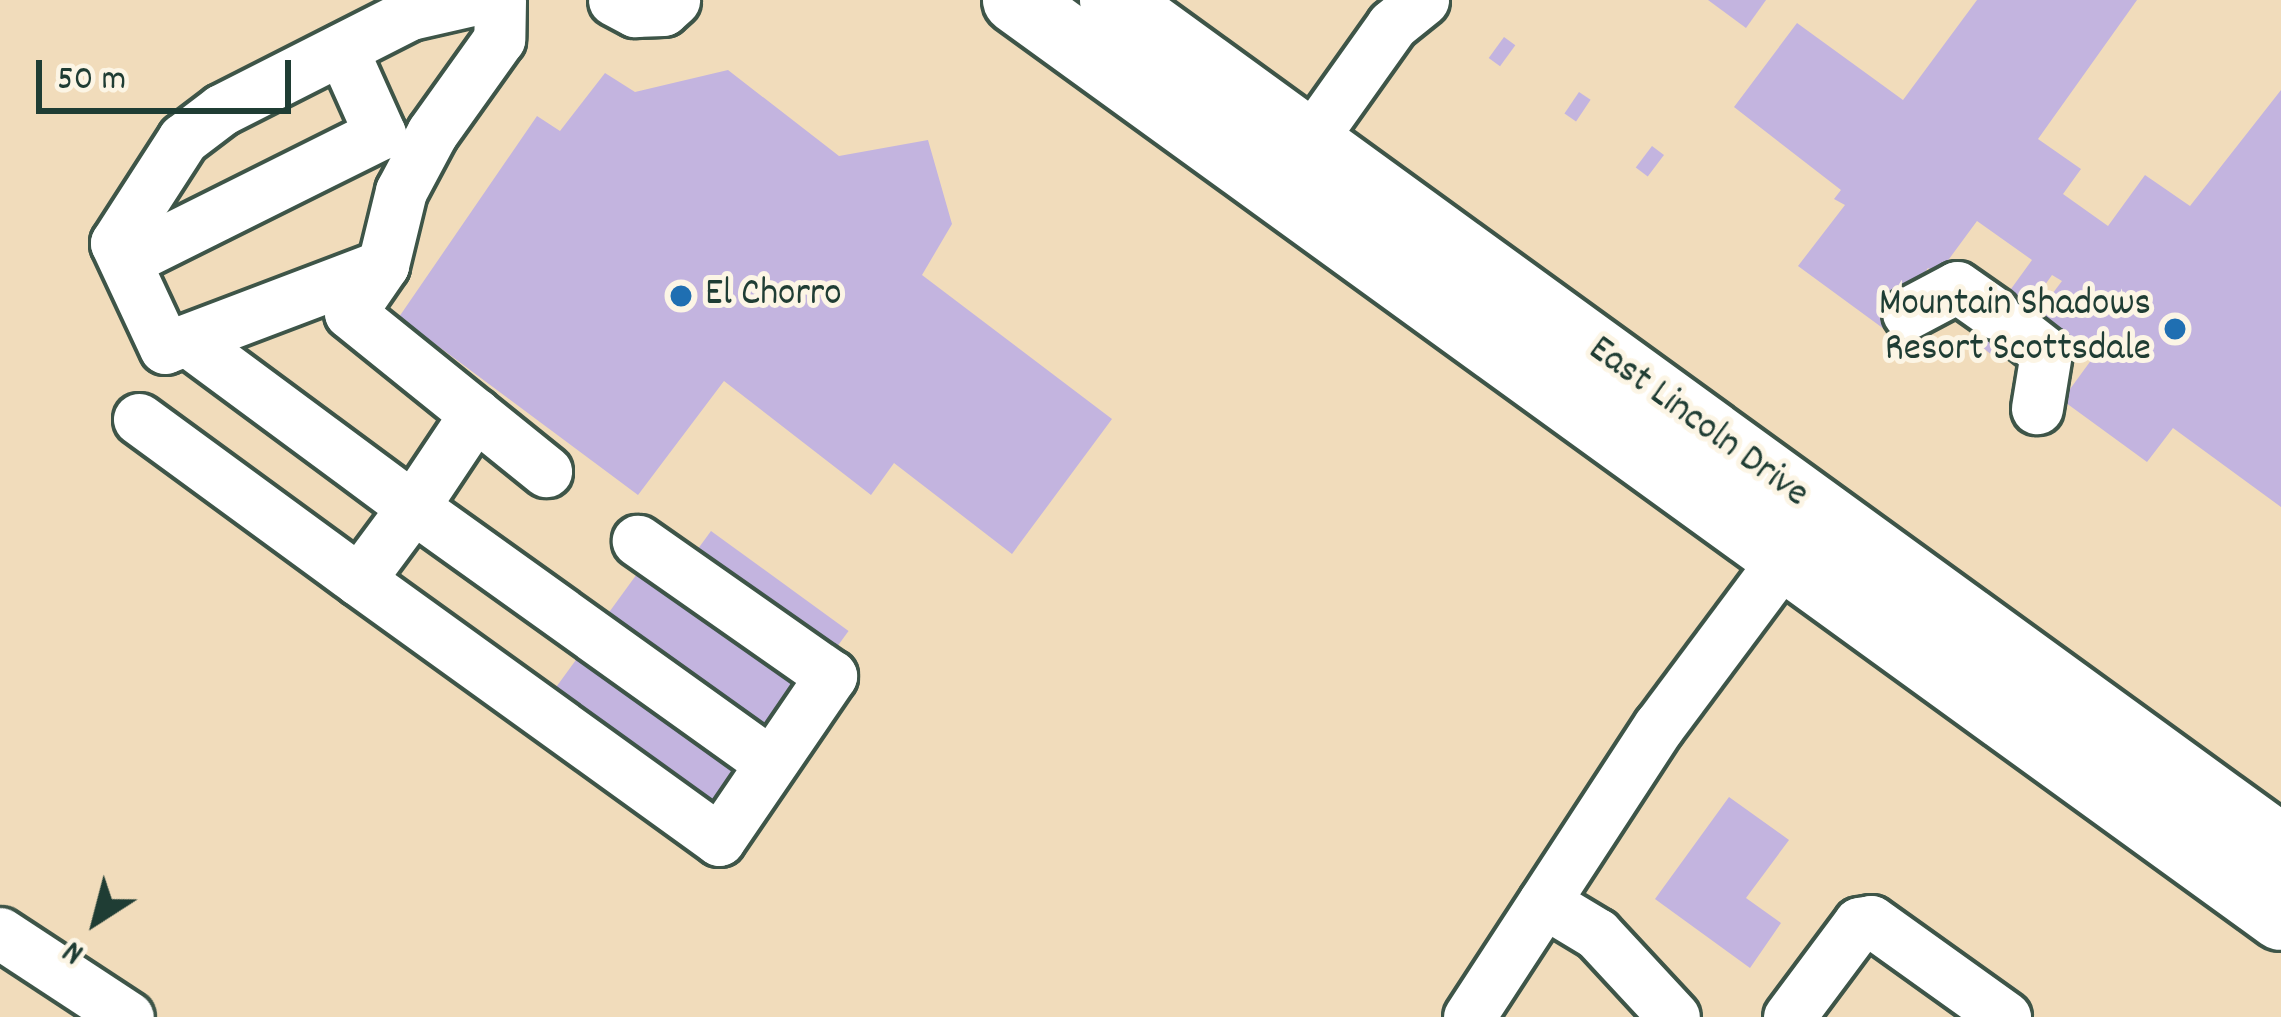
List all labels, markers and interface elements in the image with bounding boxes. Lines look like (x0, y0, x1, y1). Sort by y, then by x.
scale bar (42, 36, 297, 110)
text: 50 m (57, 55, 126, 107)
place label: El Chorro (705, 273, 842, 319)
marker: El Chorro (668, 283, 694, 309)
place label: Mountain Shadows Resort Scottsdale (1879, 284, 2151, 375)
marker: Mountain Shadows Resort Scottsdale (2162, 316, 2188, 342)
street label: East Lincoln Drive (1578, 328, 1816, 520)
north arrow (36, 861, 156, 981)
text: N (54, 927, 95, 974)

